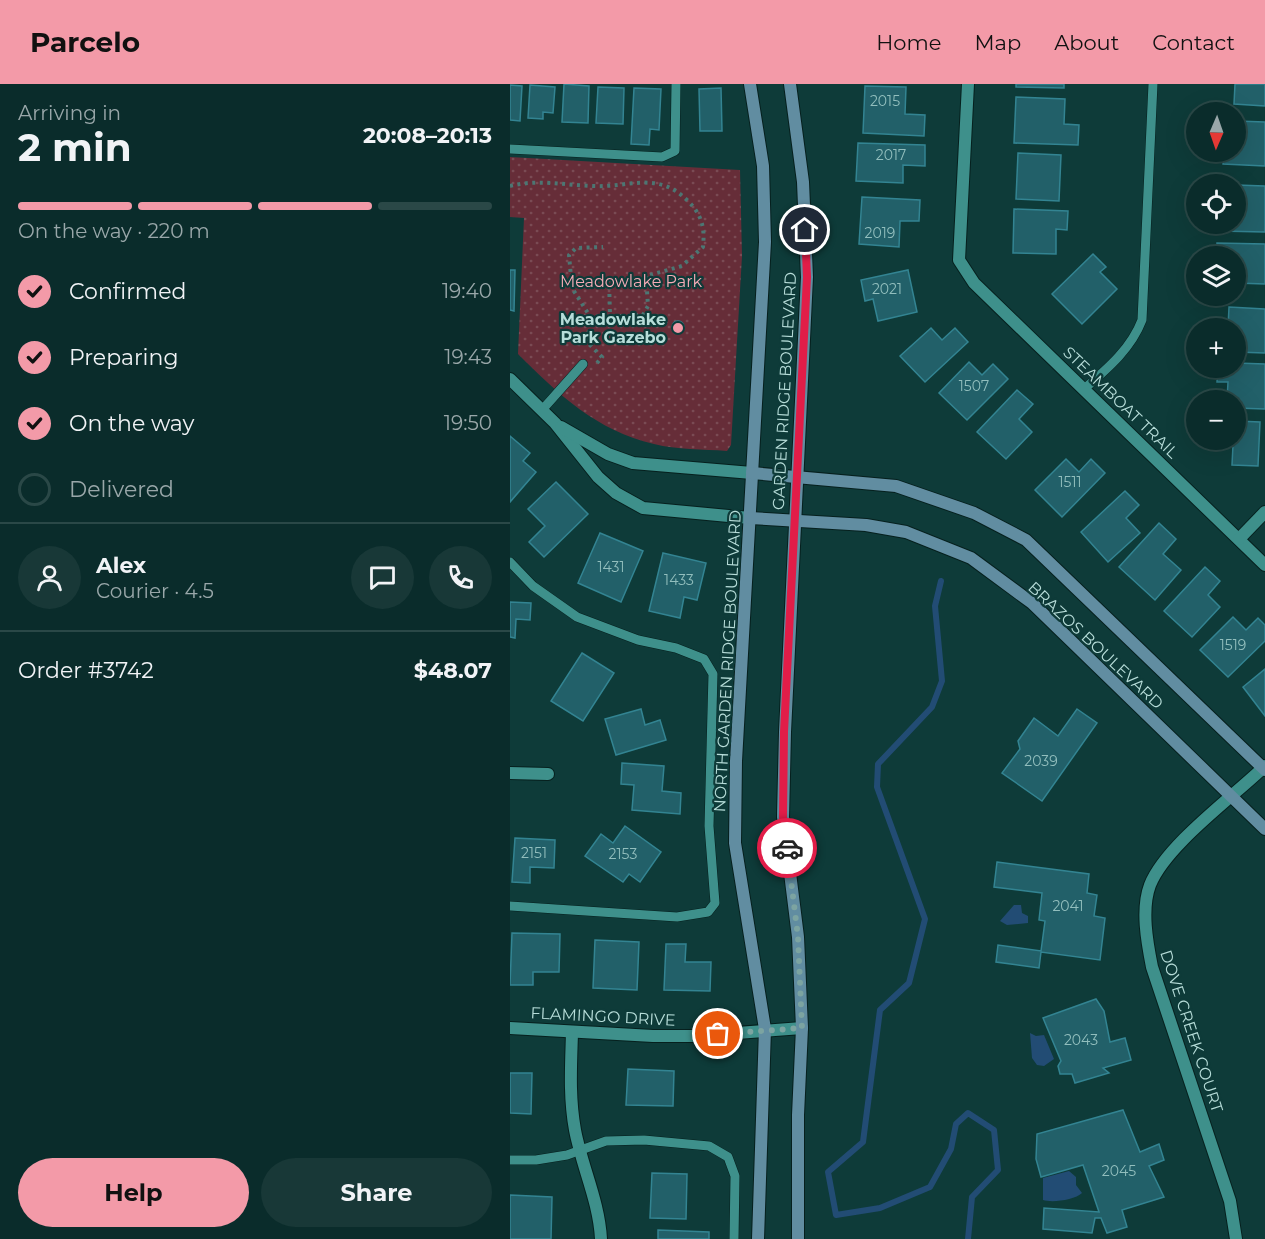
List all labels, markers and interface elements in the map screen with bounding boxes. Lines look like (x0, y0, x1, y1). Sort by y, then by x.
text: Parcelo (30, 25, 140, 59)
text: Home (876, 30, 941, 55)
text: Map (974, 30, 1021, 55)
text: About (1054, 30, 1119, 55)
text: Contact (1152, 30, 1235, 55)
house number: 2015 (870, 92, 900, 110)
text: Arriving in (18, 101, 121, 125)
north arrow (1186, 102, 1246, 162)
map controls (1186, 102, 1246, 450)
text: 20:08–20:13 (363, 122, 492, 149)
text: 2 min (18, 123, 132, 171)
house number: 2017 (876, 146, 906, 164)
button: locate (1186, 174, 1246, 234)
pin (779, 204, 830, 255)
icon: home (788, 213, 821, 246)
text: On the way · 220 m (18, 219, 210, 243)
house number: 2019 (865, 224, 895, 242)
button: layers (1186, 246, 1246, 306)
street label: GARDEN RIDGE BOULEVARD (769, 271, 800, 511)
park label: Meadowlake Park (560, 272, 703, 291)
icon: check (18, 275, 51, 308)
text: Confirmed (69, 278, 186, 305)
text: 19:40 (442, 279, 492, 303)
house number: 2021 (872, 280, 902, 298)
place label: Meadowlake Park Gazebo (560, 310, 666, 347)
button: + (1186, 318, 1246, 378)
marker: Meadowlake Park Gazebo (671, 321, 685, 335)
icon: check (18, 341, 51, 374)
street label: STEAMBOAT TRAIL (1059, 343, 1182, 463)
text: Preparing (69, 344, 178, 371)
text: 19:43 (444, 345, 492, 369)
house number: 1507 (959, 377, 989, 395)
button: − (1186, 390, 1246, 450)
icon: check (18, 407, 51, 440)
text: On the way (69, 410, 194, 437)
text: 19:50 (444, 411, 492, 435)
house number: 1511 (1058, 473, 1082, 491)
text: Delivered (69, 476, 174, 503)
street label: NORTH GARDEN RIDGE BOULEVARD (710, 509, 745, 813)
button: person (18, 546, 81, 609)
button: chat (351, 546, 414, 609)
button: phone (429, 546, 492, 609)
text: Alex (96, 552, 146, 579)
house number: 1431 (597, 558, 625, 576)
house number: 1433 (664, 571, 694, 589)
street label: BRAZOS BOULEVARD (1024, 578, 1167, 713)
text: Courier · 4.5 (96, 579, 214, 603)
house number: 1519 (1220, 636, 1246, 654)
text: Order #3742 (18, 657, 154, 684)
text: $48.07 (414, 657, 492, 684)
house number: 2039 (1024, 752, 1058, 770)
courier (757, 818, 817, 878)
icon: car (771, 832, 804, 865)
house number: 2151 (521, 844, 547, 862)
house number: 2153 (609, 845, 637, 863)
house number: 2041 (1052, 897, 1084, 915)
street label: DOVE CREEK COURT (1156, 948, 1227, 1115)
street label: FLAMINGO DRIVE (530, 1003, 676, 1030)
pin (692, 1008, 743, 1059)
icon: bag (701, 1017, 734, 1050)
house number: 2043 (1064, 1031, 1098, 1049)
button: Help (18, 1158, 249, 1227)
button: Share (261, 1158, 492, 1227)
house number: 2045 (1102, 1162, 1136, 1180)

